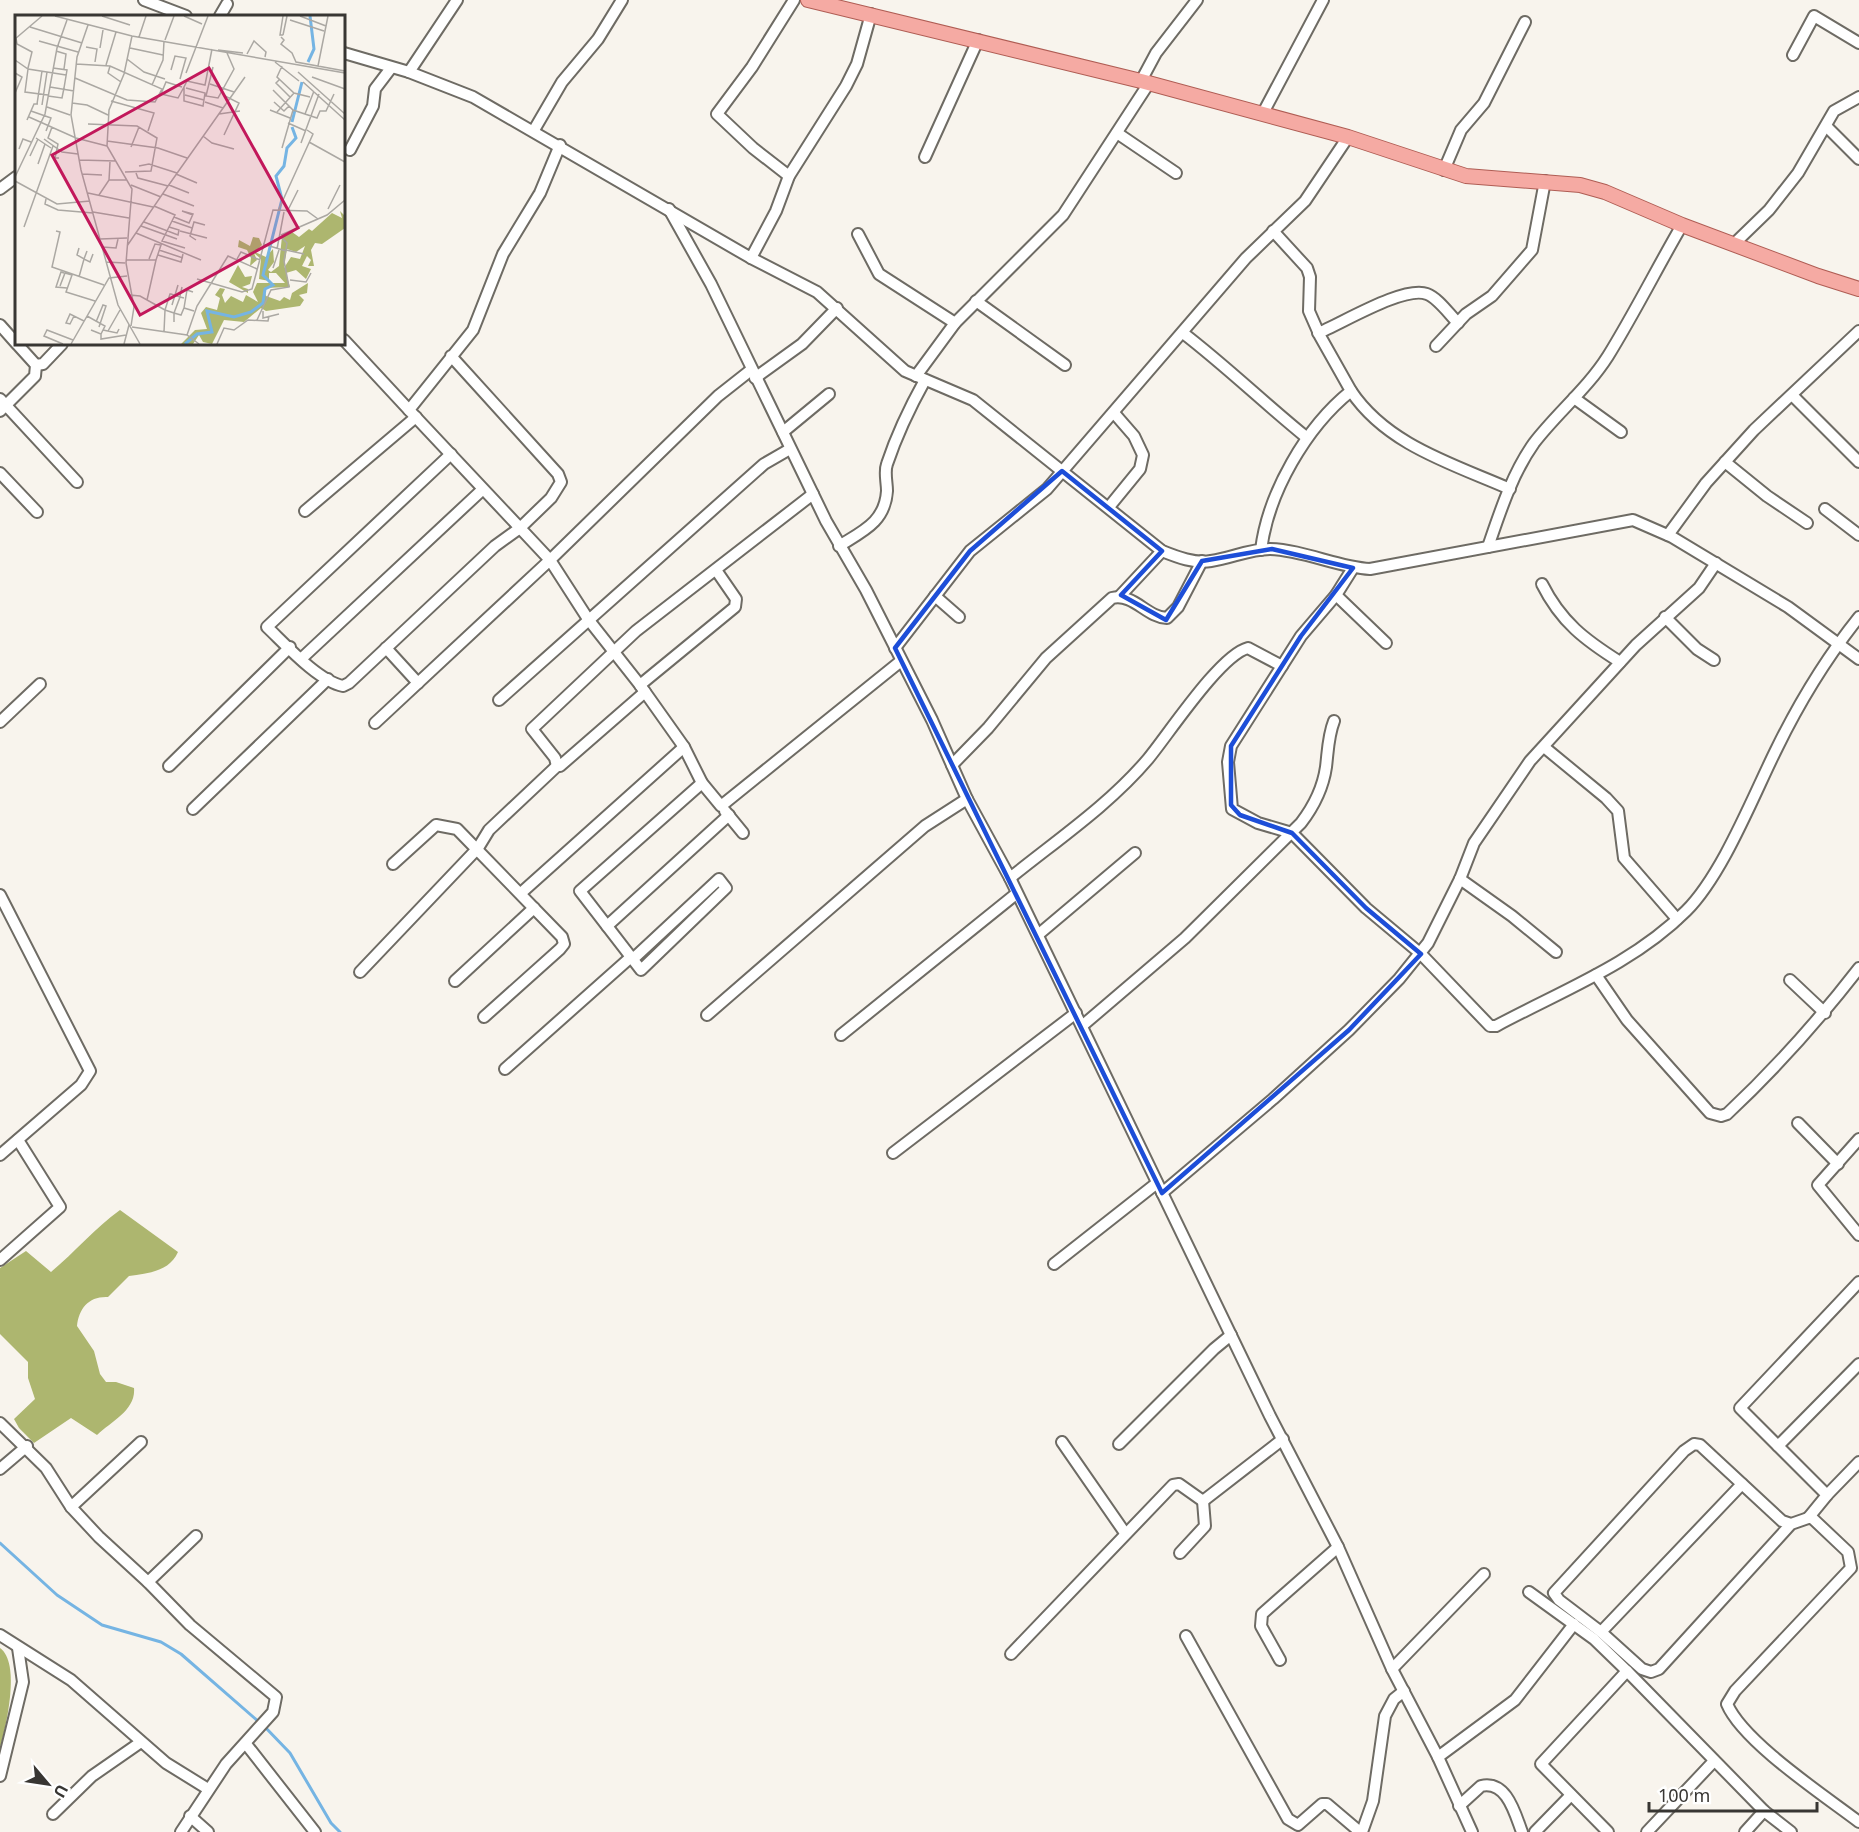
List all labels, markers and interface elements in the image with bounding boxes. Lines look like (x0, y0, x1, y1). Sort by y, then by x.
inset map (15, 15, 345, 345)
north arrow (18, 1754, 78, 1814)
scale bar (1649, 1775, 1817, 1813)
text: U (49, 1781, 74, 1802)
text: 100 m (1658, 1783, 1710, 1807)

